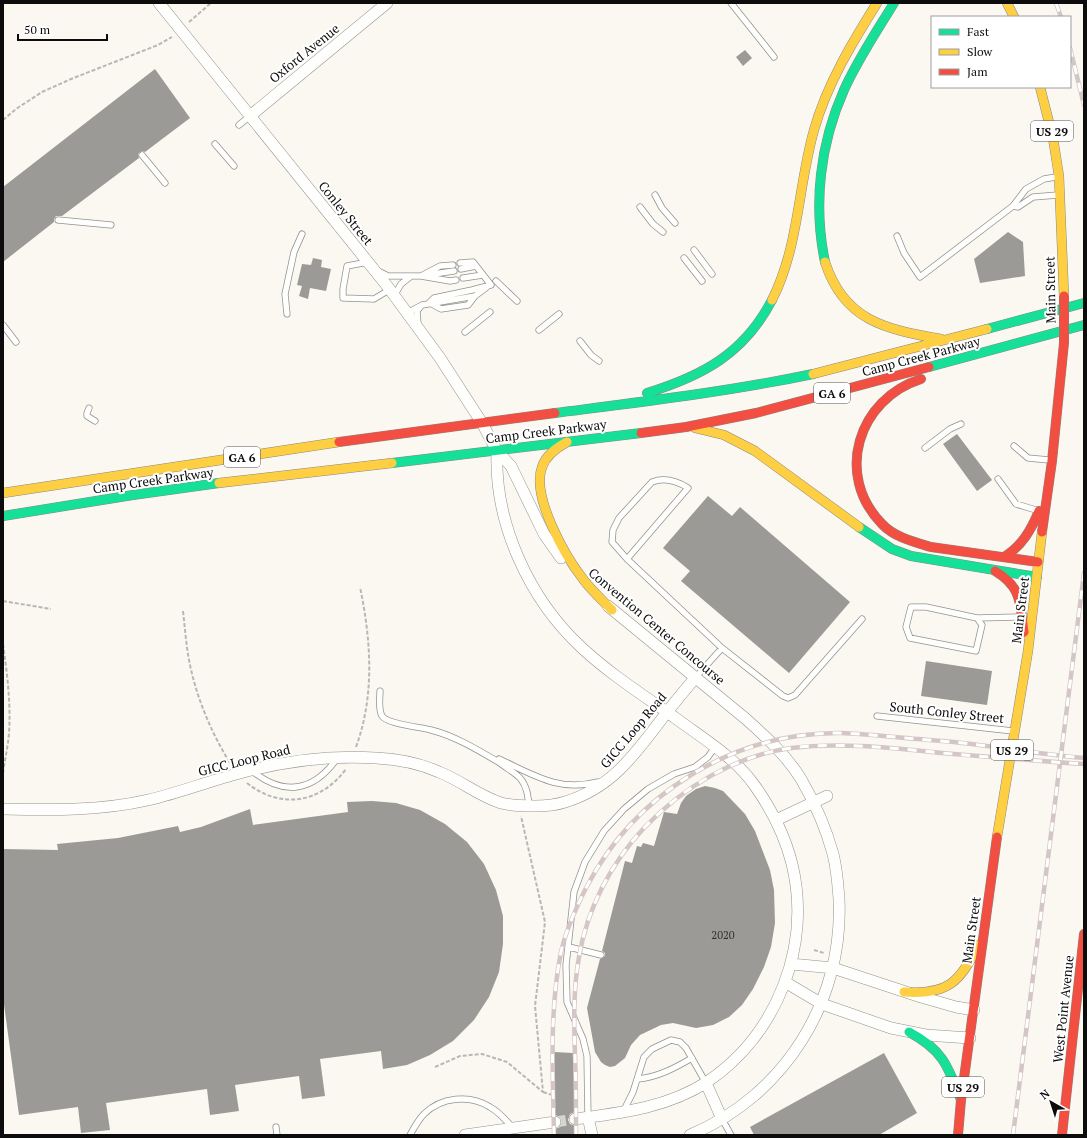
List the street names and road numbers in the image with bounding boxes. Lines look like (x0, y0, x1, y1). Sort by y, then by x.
street label: Oxford Avenue (265, 19, 343, 87)
road number: US 29 (1031, 121, 1073, 141)
street label: Conley Street (315, 177, 378, 249)
street label: Main Street (1040, 256, 1060, 324)
street label: Camp Creek Parkway (860, 331, 982, 380)
road number: GA 6 (814, 383, 850, 403)
street label: Camp Creek Parkway (485, 415, 608, 447)
road number: GA 6 (224, 447, 260, 467)
street label: Camp Creek Parkway (92, 463, 215, 497)
street label: Convention Center Concourse (585, 564, 729, 688)
street label: Main Street (1007, 575, 1033, 645)
street label: GICC Loop Road (596, 688, 670, 772)
street label: South Conley Street (889, 697, 1005, 727)
street label: GICC Loop Road (196, 740, 292, 780)
road number: US 29 (991, 740, 1033, 760)
street label: Main Street (957, 895, 985, 965)
street label: West Point Avenue (1048, 954, 1078, 1064)
road number: US 29 (942, 1077, 984, 1097)

